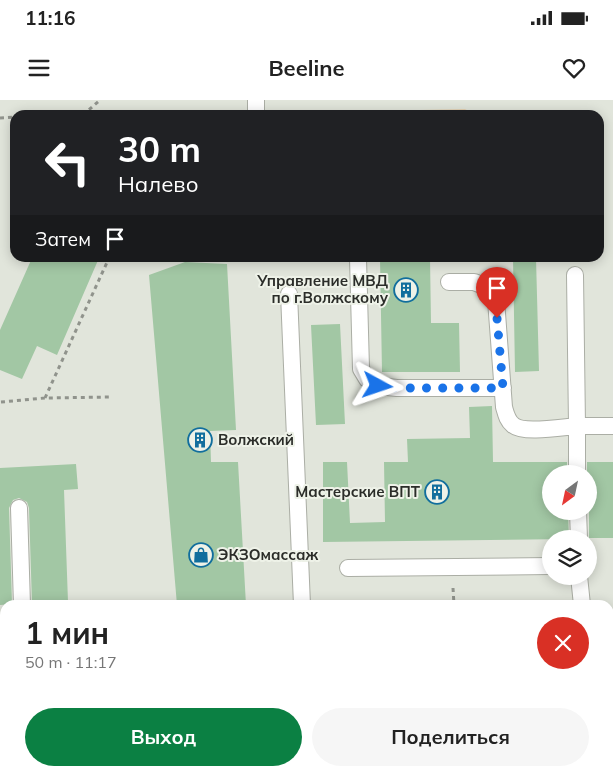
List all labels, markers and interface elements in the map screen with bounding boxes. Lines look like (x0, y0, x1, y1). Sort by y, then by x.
text: 11:16 (25, 6, 75, 30)
icon: menu (25, 54, 53, 82)
text: Beeline (268, 54, 345, 82)
icon: heart (560, 54, 588, 82)
text: 30 m (118, 127, 201, 171)
icon: left (35, 130, 100, 195)
text: Налево (118, 170, 198, 198)
icon: arrive (101, 225, 129, 253)
text: Затем (35, 227, 91, 251)
pin (476, 267, 518, 318)
place label: Управление МВД по г.Волжскому (256, 271, 389, 307)
icon: arrive (483, 274, 511, 302)
building icon: Управление МВД по г.Волжскому (393, 277, 419, 303)
position arrow (351, 359, 403, 411)
building icon: Волжский (187, 427, 213, 453)
place label: Волжский (218, 430, 294, 449)
north arrow (542, 465, 598, 520)
map controls (542, 465, 597, 585)
building icon: Мастерские ВПТ (424, 479, 450, 505)
place label: Мастерские ВПТ (295, 482, 421, 501)
button: layers (542, 530, 597, 585)
shop icon: ЭКЗОмассаж (188, 542, 214, 568)
place label: ЭКЗОмассаж (218, 545, 319, 564)
text: 1 мин (25, 614, 109, 652)
button: close (537, 617, 589, 669)
text: 50 m · 11:17 (25, 652, 117, 672)
button: Выход (25, 708, 302, 766)
button: Поделиться (312, 708, 589, 766)

